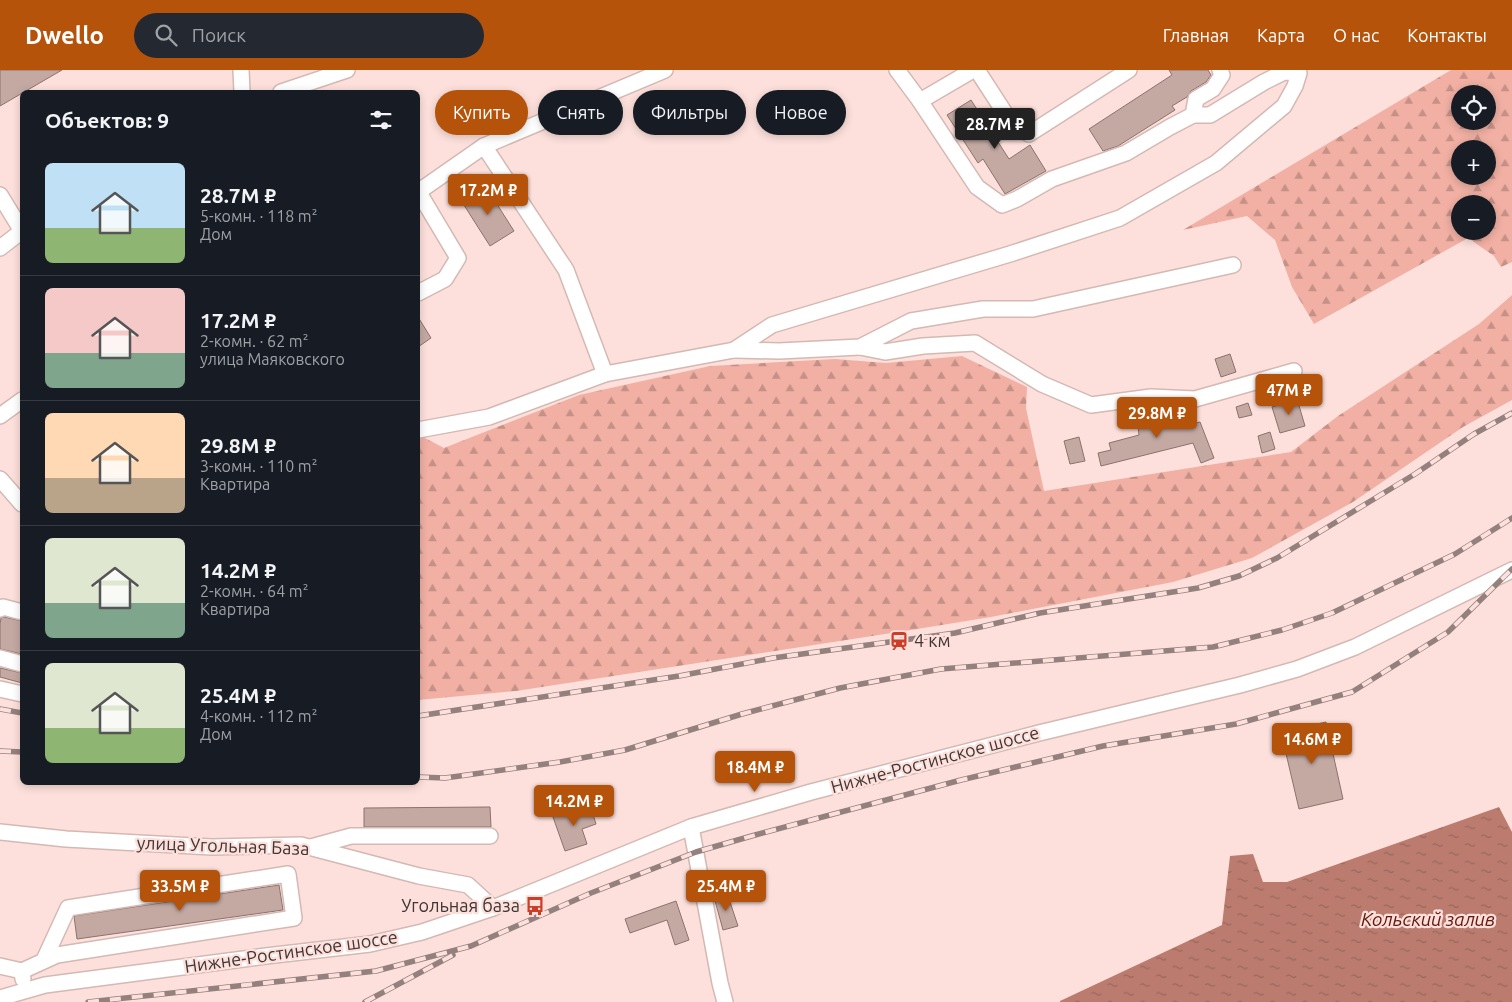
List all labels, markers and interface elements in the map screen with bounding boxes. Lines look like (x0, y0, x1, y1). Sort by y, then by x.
search box (134, 13, 484, 58)
icon: search (152, 21, 180, 49)
text: Dwello (25, 22, 104, 49)
text: Поиск (192, 24, 246, 46)
text: Главная (1163, 25, 1229, 45)
text: Карта (1257, 25, 1305, 45)
text: О нас (1333, 25, 1379, 45)
text: Контакты (1407, 25, 1487, 45)
map controls (1451, 85, 1496, 240)
button: locate (1451, 85, 1496, 130)
chip: Купить (435, 90, 528, 135)
chip: Снять (538, 90, 623, 135)
chip: Фильтры (633, 90, 746, 135)
chip: Новое (756, 90, 846, 135)
icon: filters (367, 106, 395, 134)
text: Объектов: 9 (45, 108, 169, 132)
pin: 28.7M ₽ (949, 108, 1041, 150)
text: 28.7M ₽ (966, 115, 1024, 133)
button: + (1451, 140, 1496, 185)
pin: 17.2M ₽ (442, 174, 534, 216)
text: 17.2M ₽ (459, 181, 517, 199)
icon: home (85, 183, 145, 243)
text: 28.7M ₽ (200, 183, 276, 207)
button: − (1451, 195, 1496, 240)
text: 5-комн. · 118 m² (200, 207, 317, 225)
text: Дом (200, 225, 232, 243)
icon: home (85, 308, 145, 368)
text: 17.2M ₽ (200, 308, 276, 332)
text: 2-комн. · 62 m² (200, 332, 308, 350)
text: улица Маяковского (200, 350, 345, 368)
pin: 47M ₽ (1254, 374, 1324, 416)
text: 47M ₽ (1266, 381, 1312, 399)
pin: 29.8M ₽ (1111, 396, 1203, 439)
text: 29.8M ₽ (1128, 404, 1186, 422)
icon: home (85, 433, 145, 493)
text: 29.8M ₽ (200, 433, 276, 457)
text: 3-комн. · 110 m² (200, 457, 317, 475)
text: Квартира (200, 475, 270, 493)
icon: home (85, 558, 145, 618)
text: 14.2M ₽ (200, 558, 276, 582)
text: 2-комн. · 64 m² (200, 582, 308, 600)
text: Квартира (200, 600, 270, 618)
station icon: 4 км (888, 630, 910, 652)
place label: 4 км (914, 630, 951, 650)
icon: home (85, 683, 145, 743)
text: 25.4M ₽ (200, 683, 276, 707)
text: 4-комн. · 112 m² (200, 707, 317, 725)
street label: Нижне-Ростинское шоссе (828, 722, 1041, 797)
pin: 14.6M ₽ (1266, 722, 1358, 765)
text: Дом (200, 725, 232, 743)
text: 14.6M ₽ (1283, 730, 1341, 748)
pin: 18.4M ₽ (709, 750, 801, 793)
text: 18.4M ₽ (726, 758, 784, 776)
pin: 14.2M ₽ (528, 784, 620, 827)
text: 14.2M ₽ (545, 792, 603, 810)
street label: улица Угольная База (136, 832, 310, 858)
pin: 33.5M ₽ (134, 870, 226, 912)
pin: 25.4M ₽ (680, 870, 772, 912)
text: 33.5M ₽ (151, 877, 209, 895)
text: 25.4M ₽ (697, 877, 755, 895)
place label: Угольная база (401, 895, 520, 915)
bus stop icon: Угольная база (524, 895, 546, 917)
water label: Кольский залив (1361, 908, 1495, 930)
street label: Нижне-Ростинское шоссе (183, 926, 399, 976)

